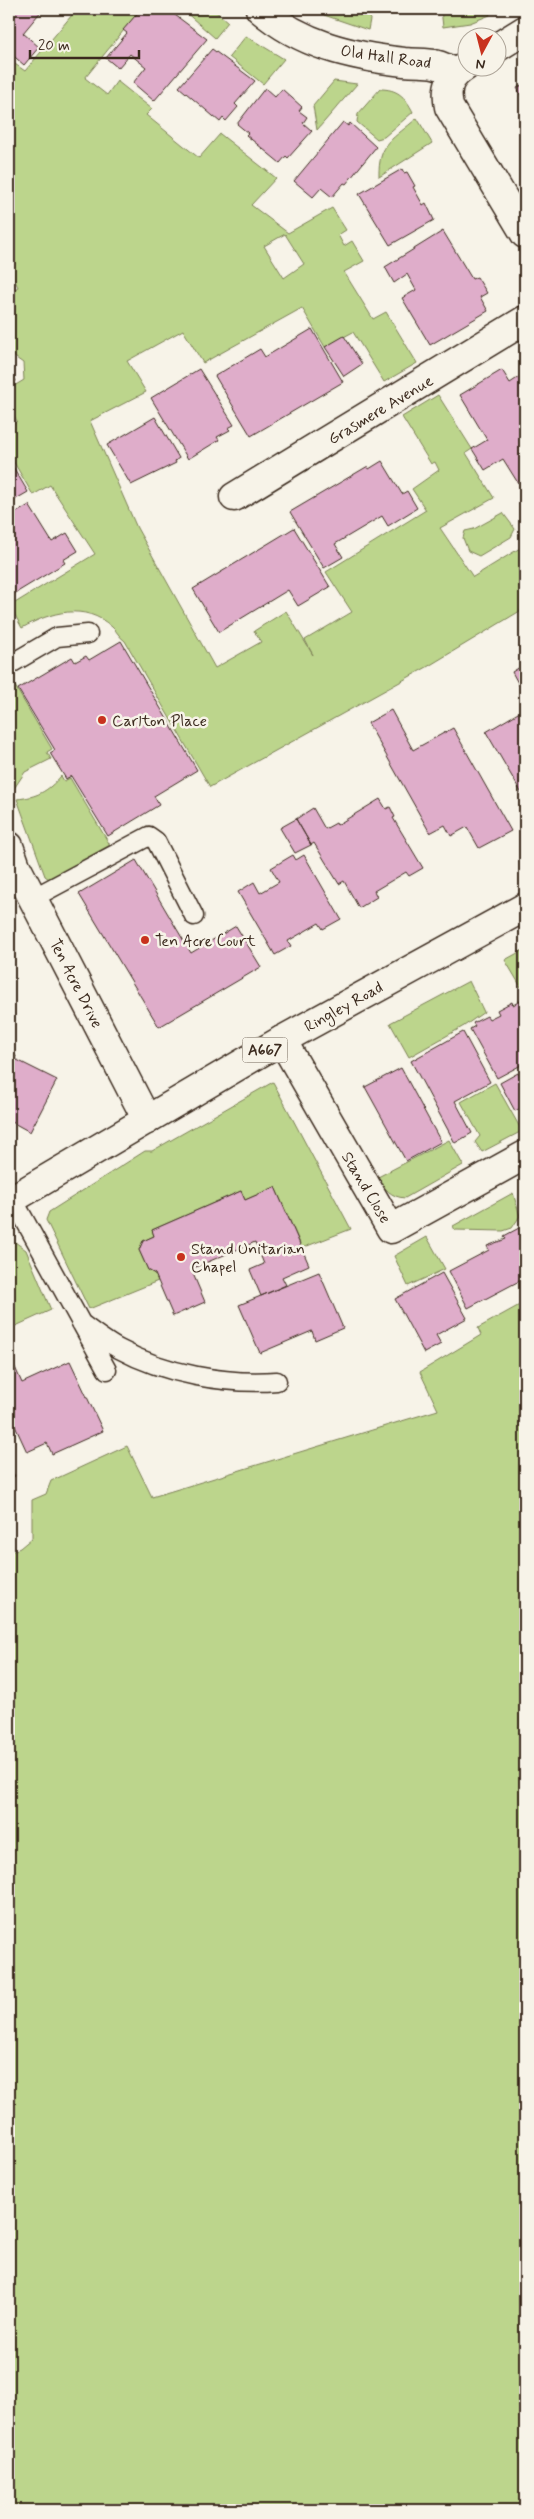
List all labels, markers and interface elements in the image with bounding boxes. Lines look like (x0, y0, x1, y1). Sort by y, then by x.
scale bar (30, 28, 139, 60)
north arrow (456, 28, 506, 78)
text: 20 m (38, 36, 70, 56)
street label: Old Hall Road (339, 41, 432, 74)
text: N (475, 54, 486, 73)
street label: Grasmere Avenue (324, 371, 437, 450)
place label: Carlton Place (112, 711, 207, 732)
marker: Carlton Place (96, 714, 108, 726)
place label: Ten Acre Court (155, 931, 256, 952)
marker: Ten Acre Court (139, 934, 151, 946)
street label: Ten Acre Drive (44, 935, 107, 1032)
street label: Ringley Road (301, 977, 387, 1038)
road number: A667 (242, 1038, 288, 1062)
street label: Stand Close (336, 1148, 395, 1227)
place label: Stand Unitarian Chapel (191, 1239, 305, 1278)
marker: Stand Unitarian Chapel (175, 1251, 187, 1263)

